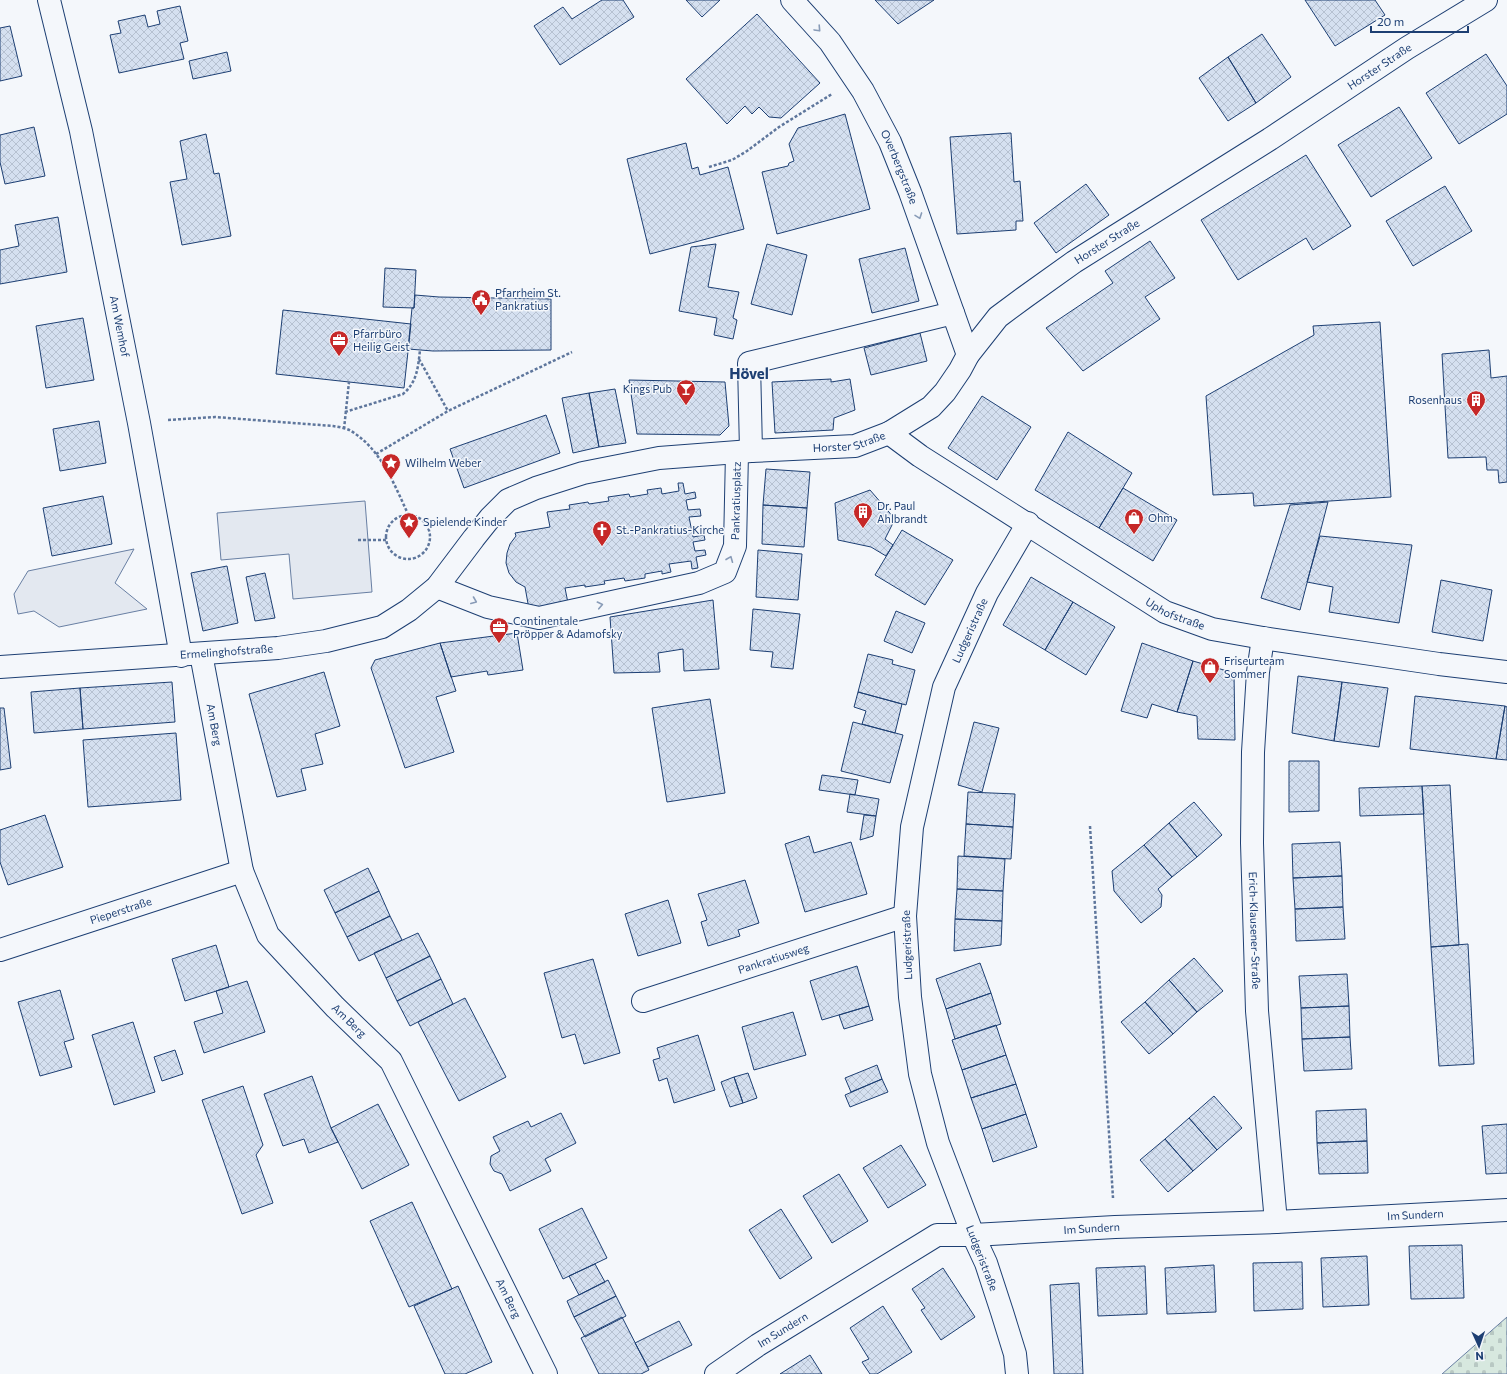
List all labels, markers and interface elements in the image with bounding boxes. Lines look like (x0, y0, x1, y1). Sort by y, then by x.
scale bar (1371, 8, 1468, 34)
text: 20 m (1377, 14, 1404, 28)
one-way arrow (813, 24, 821, 32)
street label: Horster Straße (1345, 40, 1414, 92)
street label: Overbergstraße (879, 127, 921, 206)
one-way arrow (914, 212, 923, 219)
street label: Horster Straße (1072, 216, 1142, 266)
place label: Pfarrheim St. Pankratius (495, 286, 561, 312)
public building icon: Pfarrheim St. Pankratius (470, 288, 492, 316)
street label: Am Wemhof (108, 294, 133, 359)
place label: Pfarrbüro Heilig Geist (353, 327, 410, 353)
office icon: Pfarrbüro Heilig Geist (328, 329, 350, 357)
district label: Hövel (729, 364, 769, 382)
bar icon: Kings Pub (675, 378, 697, 406)
place label: Kings Pub (623, 382, 672, 395)
building icon: Rosenhaus (1465, 389, 1487, 417)
place label: Rosenhaus (1408, 393, 1462, 406)
street label: Horster Straße (812, 428, 887, 454)
place icon: Wilhelm Weber (380, 452, 402, 480)
place label: Wilhelm Weber (405, 456, 482, 469)
street label: Pankratiusplatz (728, 461, 743, 540)
place label: Dr. Paul Ahlbrandt (877, 499, 928, 525)
building icon: Dr. Paul Ahlbrandt (852, 501, 874, 529)
shop icon: Ohm (1123, 507, 1145, 535)
place icon: Spielende Kinder (398, 511, 420, 539)
place label: Ohm (1148, 511, 1173, 524)
place label: Spielende Kinder (423, 515, 507, 528)
church icon: St.-Pankratius-Kirche (591, 519, 613, 547)
place label: St.-Pankratius-Kirche (616, 523, 724, 536)
one-way arrow (726, 555, 734, 562)
street label: Uphofstraße (1143, 594, 1207, 632)
street label: Ludgeristraße (949, 596, 990, 665)
one-way arrow (470, 597, 477, 605)
one-way arrow (597, 601, 603, 609)
place label: Continentale Pröpper & Adamofsky (513, 614, 623, 640)
office icon: Continentale Pröpper & Adamofsky (488, 616, 510, 644)
street label: Ermelinghofstraße (179, 641, 274, 661)
place label: Friseurteam Sommer (1224, 654, 1284, 680)
shop icon: Friseurteam Sommer (1199, 656, 1221, 684)
street label: Am Berg (205, 703, 225, 747)
street label: Erich-Klausener-Straße (1247, 871, 1263, 990)
street label: Pieperstraße (88, 894, 153, 926)
street label: Ludgeristraße (899, 910, 914, 980)
street label: Pankratiusweg (736, 941, 810, 976)
street label: Am Berg (330, 1001, 369, 1040)
street label: Im Sundern (1387, 1206, 1444, 1222)
street label: Im Sundern (1063, 1220, 1120, 1236)
street label: Ludgeristraße (964, 1223, 1001, 1293)
street label: Am Berg (494, 1276, 524, 1320)
street label: Im Sundern (755, 1309, 810, 1350)
north arrow (1459, 1326, 1499, 1366)
text: N (1475, 1350, 1484, 1363)

